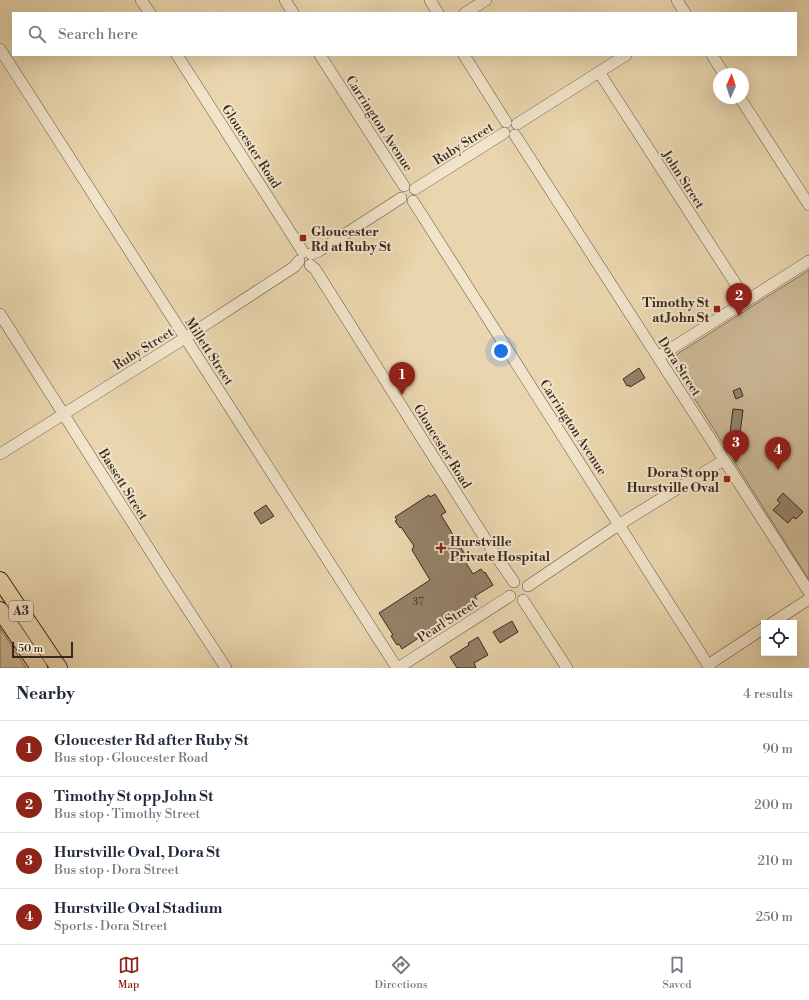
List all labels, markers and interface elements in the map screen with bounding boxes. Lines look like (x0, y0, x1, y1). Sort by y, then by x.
search box (12, 12, 797, 56)
icon: search (26, 23, 48, 45)
text: Search here (58, 25, 138, 44)
north arrow (713, 68, 749, 104)
street label: Carrington Avenue (342, 73, 416, 175)
street label: Gloucester Road (218, 102, 285, 192)
street label: Ruby Street (430, 119, 497, 169)
street label: John Street (658, 147, 708, 212)
place label: Gloucester Rd at Ruby St (311, 224, 391, 255)
marker: Gloucester Rd at Ruby St (298, 233, 308, 243)
pin: 2 (726, 283, 752, 316)
place label: Timothy St at John St (642, 295, 709, 326)
marker: Timothy St at John St (712, 304, 722, 314)
street label: Millett Street (181, 315, 237, 389)
street label: Ruby Street (110, 324, 177, 374)
street label: Dora Street (654, 334, 704, 400)
your location (491, 341, 511, 361)
pin: 1 (389, 362, 415, 395)
street label: Carrington Avenue (536, 377, 610, 479)
street label: Gloucester Road (410, 401, 475, 492)
pin: 3 (723, 430, 749, 463)
pin: 4 (765, 437, 791, 470)
street label: Bassett Street (94, 445, 152, 523)
place label: Dora St opp Hurstville Oval (627, 465, 720, 496)
marker: Dora St opp Hurstville Oval (722, 474, 732, 484)
place label: Hurstville Private Hospital (450, 534, 551, 565)
marker: Hurstville Private Hospital (435, 542, 447, 554)
house number: 37 (412, 595, 424, 609)
street label: Pearl Street (414, 595, 481, 646)
road number: A3 (9, 601, 33, 621)
map controls (761, 620, 797, 656)
button: locate (761, 620, 797, 656)
scale bar (12, 640, 73, 659)
text: 50 m (18, 642, 43, 656)
text: Nearby (16, 683, 75, 705)
text: 4 results (743, 686, 793, 702)
text: Gloucester Rd after Ruby St (54, 731, 249, 750)
text: 1 (26, 741, 32, 757)
text: 90 m (762, 741, 793, 757)
text: Bus stop · Gloucester Road (54, 750, 208, 766)
text: Timothy St opp John St (54, 787, 213, 806)
text: 2 (25, 797, 33, 813)
text: 200 m (754, 797, 793, 813)
text: Bus stop · Timothy Street (54, 806, 200, 822)
text: Hurstville Oval, Dora St (54, 843, 220, 862)
text: 3 (25, 853, 33, 869)
text: 210 m (758, 853, 793, 869)
text: Bus stop · Dora Street (54, 862, 179, 878)
text: Hurstville Oval Stadium (54, 899, 222, 918)
text: 4 (25, 909, 33, 925)
text: 250 m (756, 909, 793, 925)
text: Sports · Dora Street (54, 918, 168, 934)
tab: Map (118, 954, 140, 992)
tab: Directions (375, 954, 428, 992)
tab: Saved (663, 954, 691, 992)

